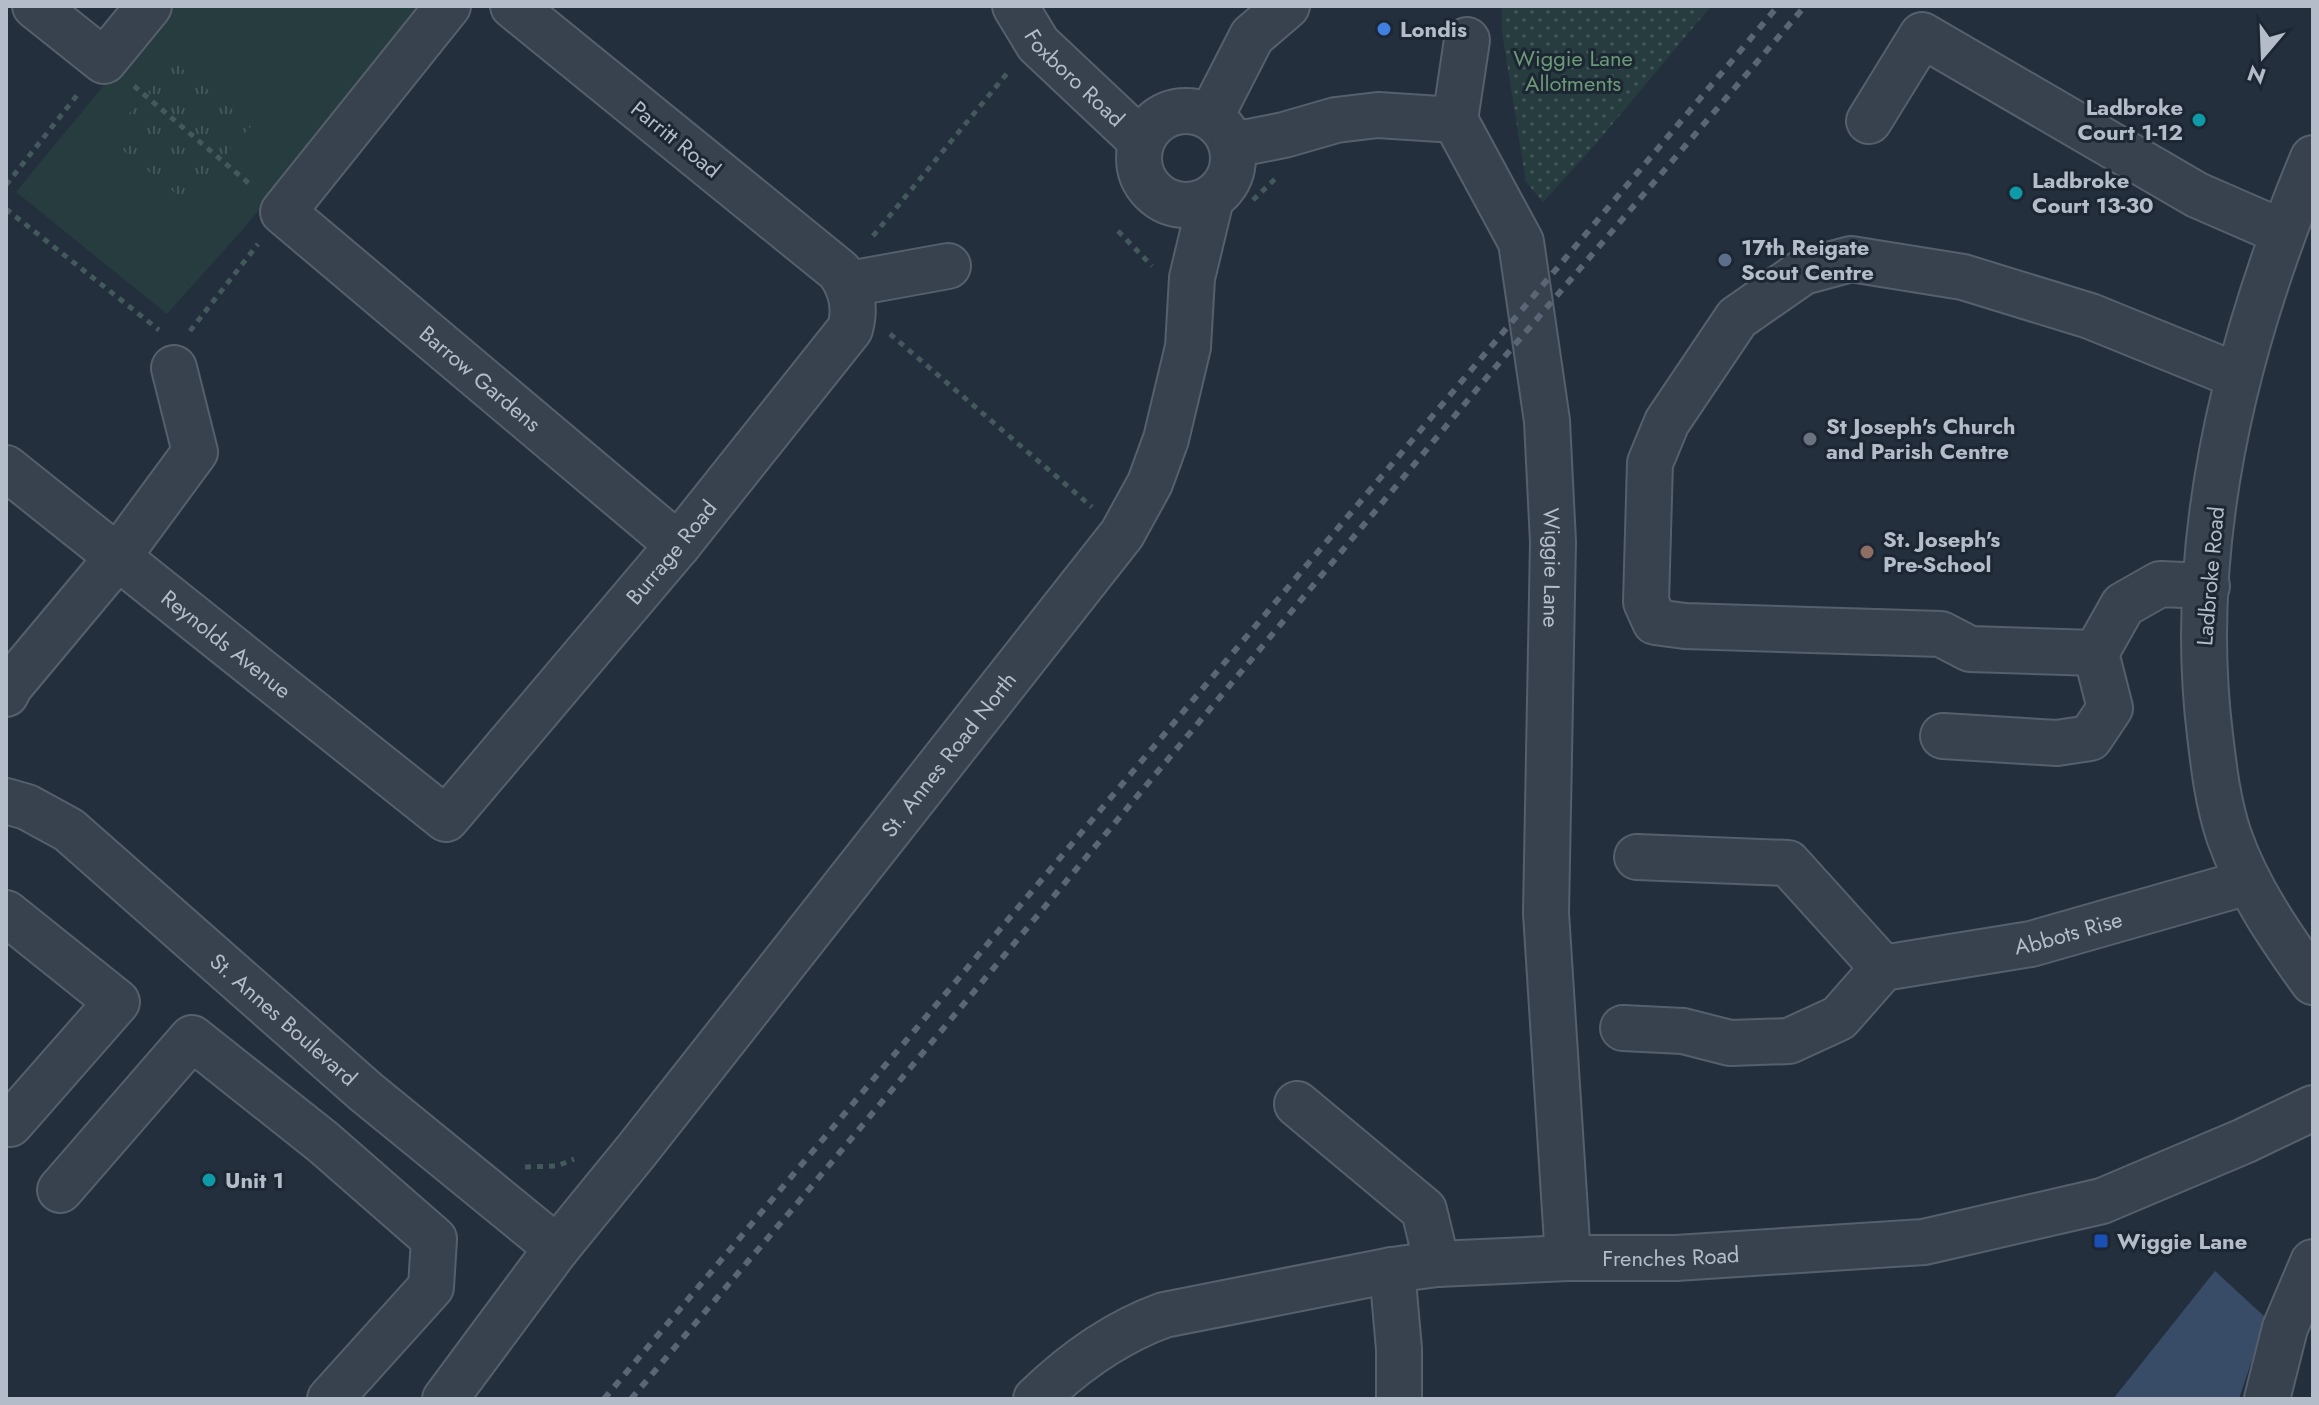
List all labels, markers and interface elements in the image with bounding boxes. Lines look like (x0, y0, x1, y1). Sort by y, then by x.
place label: Londis (1400, 13, 1467, 45)
north arrow (2223, 16, 2303, 96)
marker: Londis (1375, 20, 1393, 38)
street label: Foxboro Road (1017, 23, 1132, 134)
park label: Wiggie Lane Allotments (1513, 42, 1633, 99)
text: N (2243, 57, 2270, 93)
place label: Ladbroke Court 1-12 (2078, 91, 2183, 148)
street label: Parritt Road (624, 93, 728, 185)
marker: Ladbroke Court 1-12 (2190, 111, 2208, 129)
place label: Ladbroke Court 13-30 (2032, 164, 2154, 221)
marker: Ladbroke Court 13-30 (2007, 184, 2025, 202)
place label: 17th Reigate Scout Centre (1741, 231, 1874, 288)
marker: 17th Reigate Scout Centre (1716, 251, 1734, 269)
street label: Barrow Gardens (412, 318, 548, 439)
place label: St Joseph's Church and Parish Centre (1826, 410, 2016, 467)
marker: St Joseph's Church and Parish Centre (1801, 430, 1819, 448)
street label: Burrage Road (618, 493, 724, 612)
street label: Ladbroke Road (2188, 505, 2232, 647)
street label: Wiggie Lane (1535, 507, 1569, 628)
place label: St. Joseph's Pre-School (1883, 523, 2000, 580)
marker: St. Joseph's Pre-School (1858, 543, 1876, 561)
street label: Reynolds Avenue (155, 582, 298, 706)
street label: St. Annes Road North (873, 665, 1024, 844)
street label: Abbots Rise (2012, 903, 2126, 962)
street label: St. Annes Boulevard (203, 945, 365, 1093)
place label: Unit 1 (225, 1164, 284, 1196)
marker: Unit 1 (200, 1171, 218, 1189)
place label: Wiggie Lane (2117, 1225, 2247, 1257)
marker: Wiggie Lane (2092, 1232, 2110, 1250)
street label: Frenches Road (1602, 1238, 1740, 1274)

